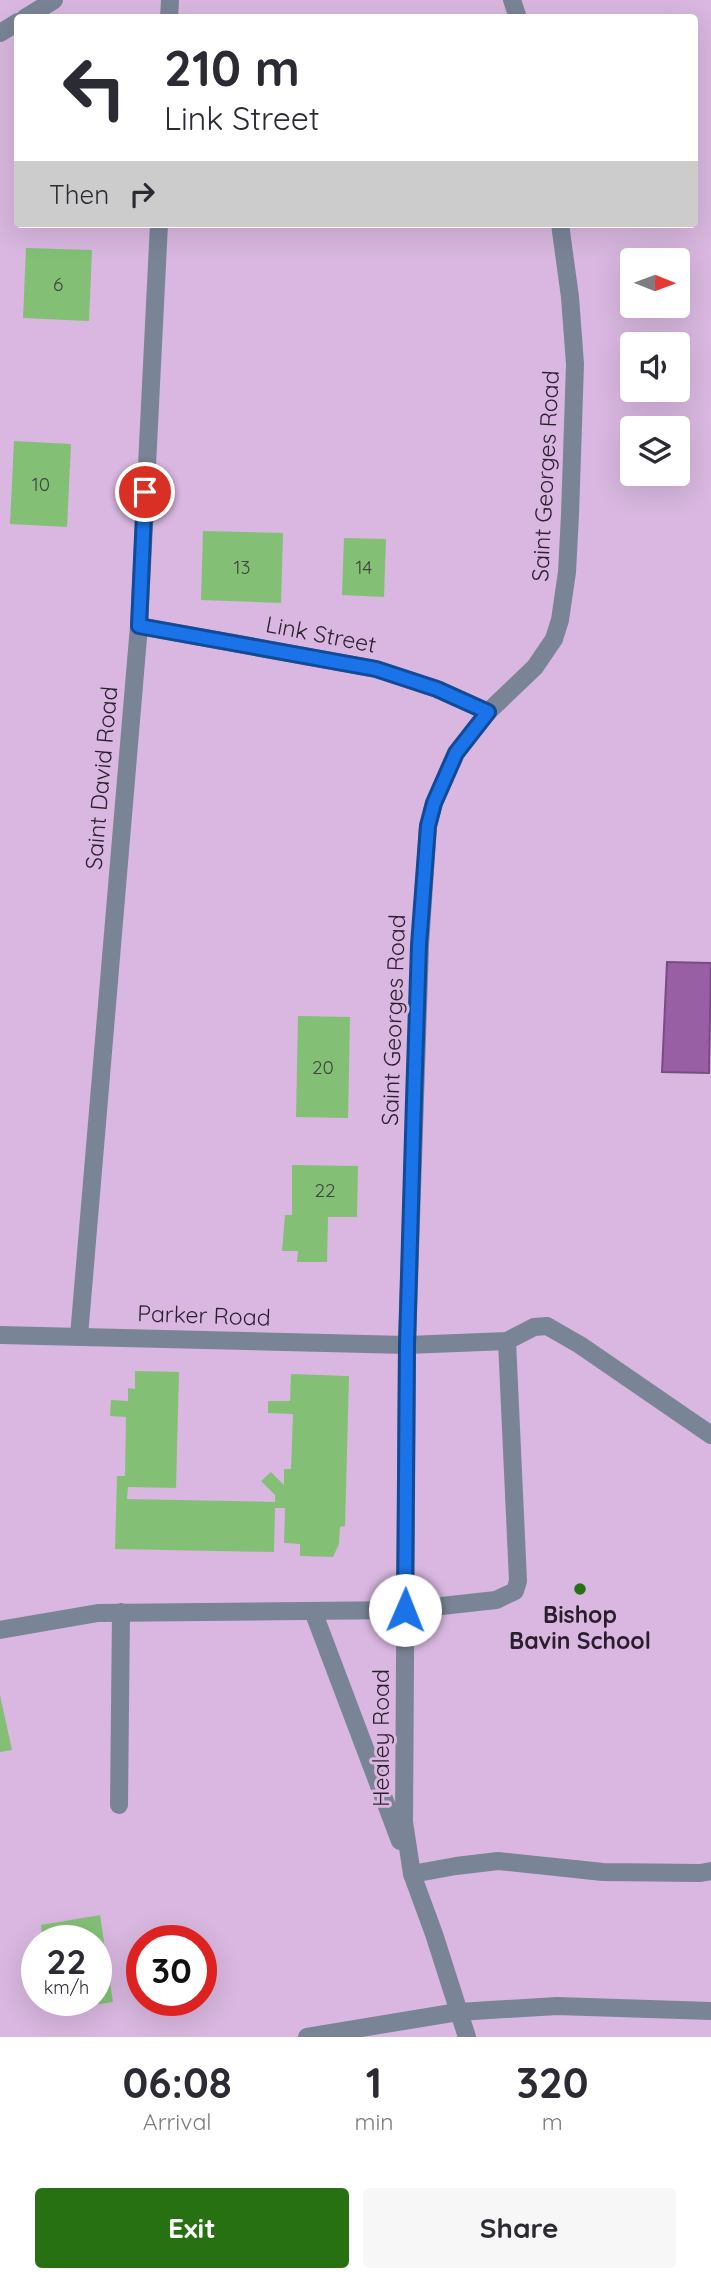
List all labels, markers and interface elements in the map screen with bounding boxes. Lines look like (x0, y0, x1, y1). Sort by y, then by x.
text: 210 m (164, 37, 300, 98)
icon: left (49, 42, 140, 133)
text: Link Street (164, 98, 320, 138)
icon: right (123, 175, 161, 213)
text: Then (49, 178, 109, 211)
north arrow (620, 248, 690, 318)
map controls (620, 248, 690, 486)
house number: 6 (53, 272, 63, 296)
button: sound (620, 332, 690, 402)
street label: Saint Georges Road (525, 370, 565, 582)
button: layers (620, 416, 690, 486)
pin (115, 462, 175, 522)
house number: 10 (32, 472, 50, 496)
icon: arrive (126, 473, 164, 511)
house number: 13 (234, 555, 251, 579)
house number: 14 (356, 555, 372, 579)
street label: Link Street (263, 609, 379, 659)
street label: Saint David Road (79, 685, 123, 871)
street label: Saint Georges Road (375, 914, 411, 1126)
house number: 20 (312, 1055, 334, 1079)
house number: 22 (314, 1178, 336, 1202)
street label: Parker Road (137, 1298, 271, 1332)
position arrow (368, 1573, 442, 1647)
marker: Bishop Bavin School (572, 1581, 588, 1597)
place label: Bishop Bavin School (509, 1600, 651, 1655)
street label: Healey Road (366, 1669, 395, 1807)
speed limit sign: 30 (126, 1925, 217, 2016)
text: 22 (47, 1939, 86, 1983)
text: km/h (44, 1976, 89, 1999)
text: 06:08 (123, 2056, 232, 2109)
text: 1 (366, 2056, 382, 2109)
text: 320 (516, 2056, 588, 2109)
text: Arrival (143, 2107, 212, 2136)
text: min (354, 2107, 394, 2136)
text: m (542, 2107, 563, 2136)
button: Exit (35, 2188, 349, 2268)
button: Share (363, 2188, 676, 2268)

